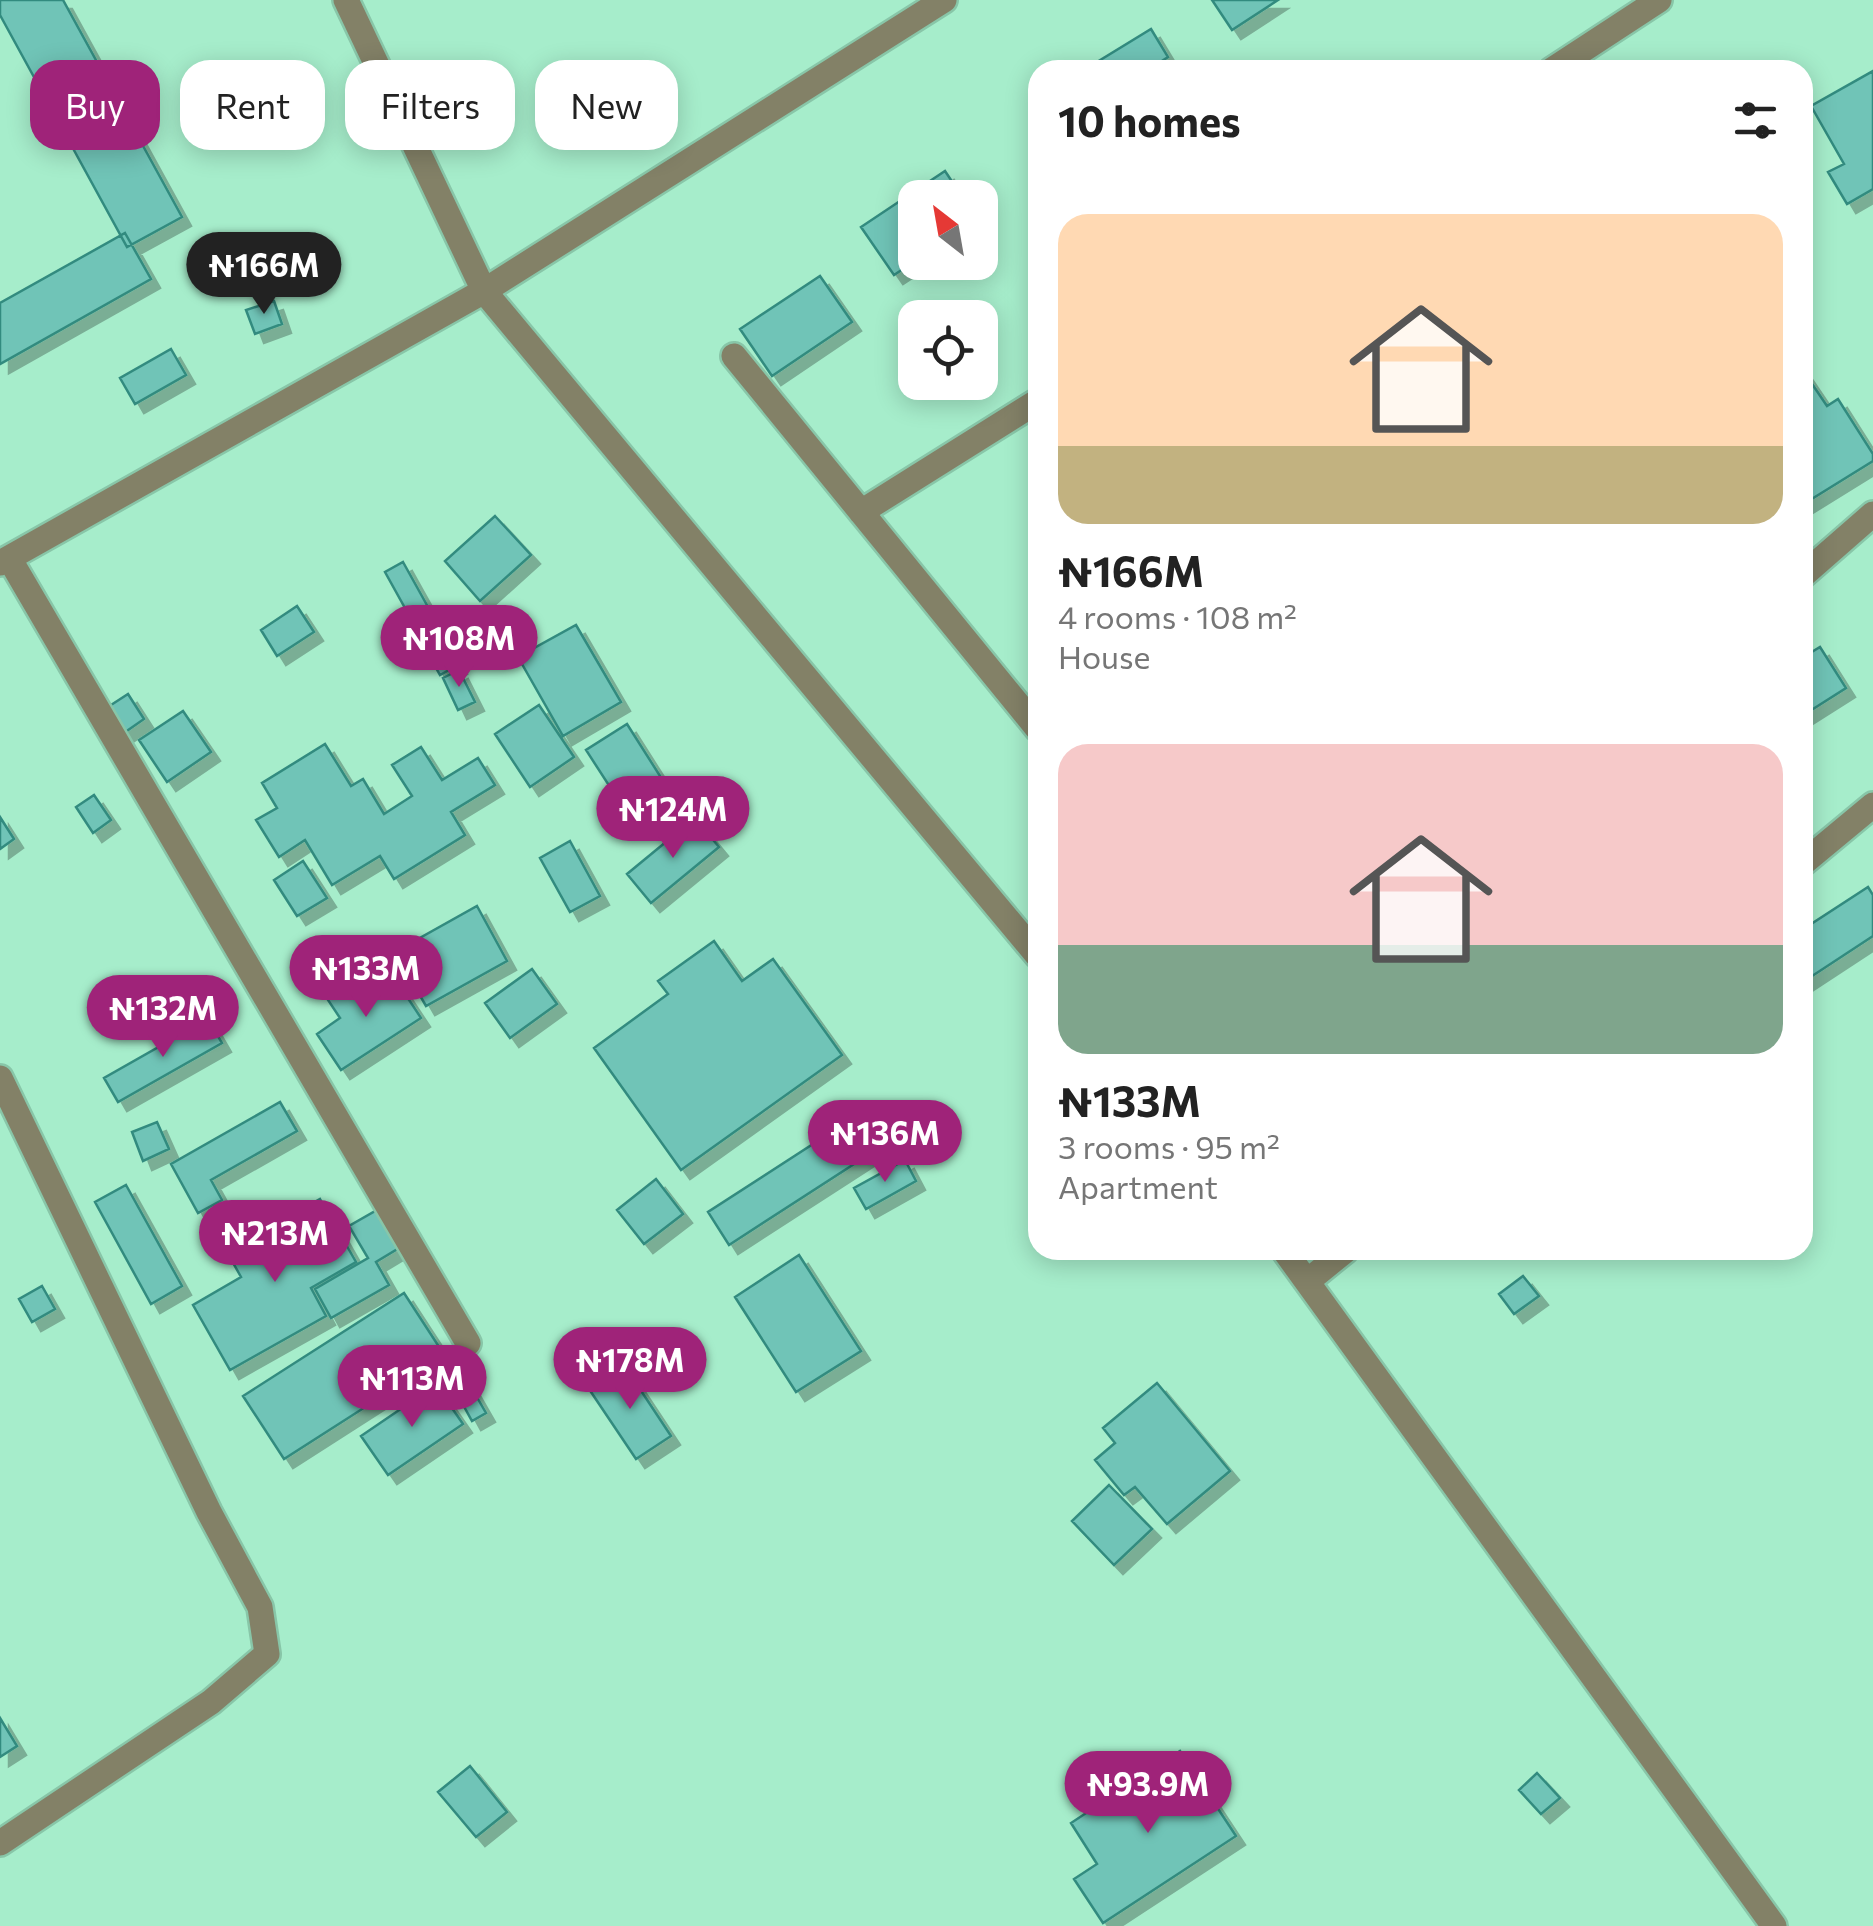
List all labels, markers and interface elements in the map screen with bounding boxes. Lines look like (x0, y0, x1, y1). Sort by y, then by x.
chip: Buy (30, 60, 160, 150)
chip: Rent (180, 60, 325, 150)
chip: Filters (345, 60, 515, 150)
chip: New (535, 60, 678, 150)
icon: filters (1728, 93, 1783, 148)
text: 10 homes (1058, 94, 1241, 146)
north arrow (898, 180, 998, 280)
map controls (898, 180, 998, 400)
pin: ₦166M (194, 232, 334, 317)
text: ₦166M (208, 244, 320, 284)
icon: home (1331, 279, 1511, 459)
button: locate (898, 300, 998, 400)
text: ₦166M (1058, 544, 1204, 596)
text: 4 rooms · 108 m² (1058, 596, 1297, 636)
pin: ₦108M (389, 605, 529, 690)
text: ₦108M (403, 617, 515, 657)
text: House (1058, 636, 1150, 676)
pin: ₦124M (603, 776, 743, 861)
text: ₦124M (618, 788, 728, 828)
icon: home (1331, 809, 1511, 989)
pin: ₦133M (296, 935, 436, 1020)
text: ₦133M (312, 947, 420, 987)
pin: ₦132M (93, 975, 233, 1060)
text: ₦132M (109, 987, 217, 1027)
text: ₦133M (1058, 1074, 1201, 1126)
pin: ₦136M (815, 1100, 955, 1185)
text: ₦136M (830, 1112, 940, 1152)
text: 3 rooms · 95 m² (1058, 1126, 1280, 1166)
text: Apartment (1058, 1166, 1218, 1206)
pin: ₦213M (205, 1200, 345, 1285)
text: ₦213M (221, 1212, 329, 1252)
pin: ₦178M (560, 1327, 700, 1412)
text: ₦178M (576, 1339, 685, 1379)
pin: ₦113M (342, 1345, 482, 1430)
text: ₦113M (360, 1357, 464, 1397)
pin: ₦93.9M (1067, 1751, 1229, 1836)
text: ₦93.9M (1087, 1763, 1209, 1803)

